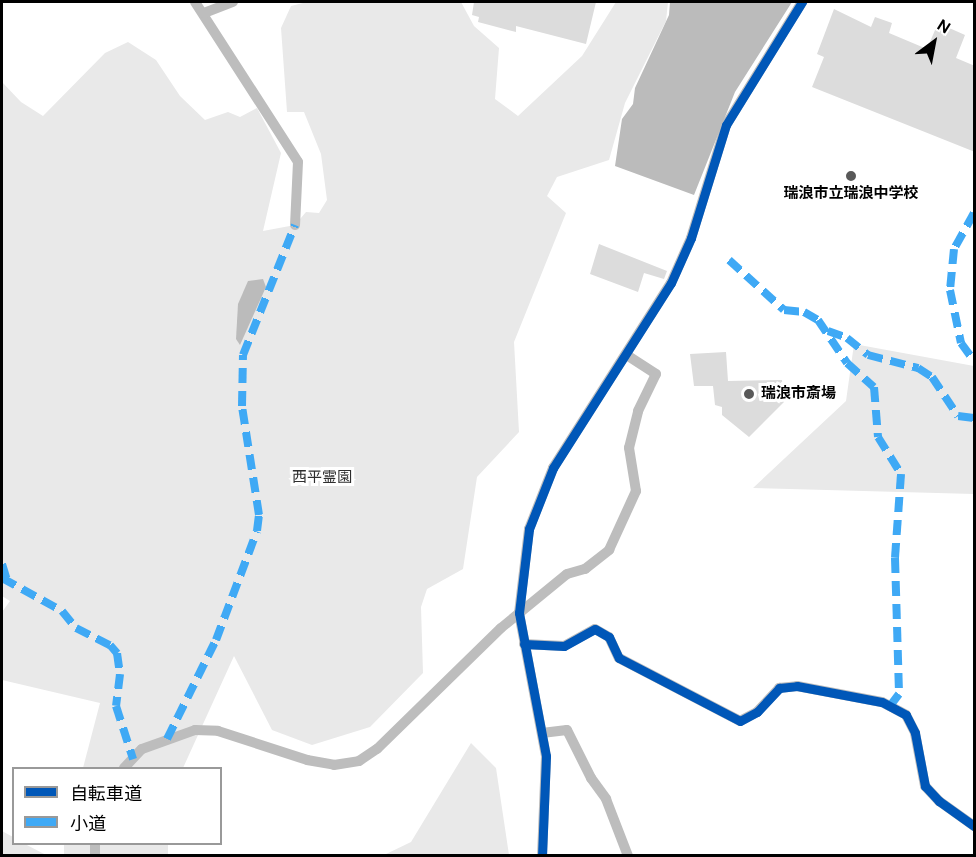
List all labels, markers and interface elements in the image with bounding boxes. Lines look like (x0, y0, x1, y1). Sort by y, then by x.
north arrow (904, 12, 964, 72)
text: N (933, 14, 954, 38)
marker: 瑞浪市立瑞浪中学校 (844, 169, 858, 183)
place label: 瑞浪市立瑞浪中学校 (784, 185, 918, 203)
place label: 瑞浪市斎場 (761, 385, 836, 403)
marker: 瑞浪市斎場 (742, 387, 756, 401)
park label: 西平霊園 (292, 469, 352, 487)
legend (12, 767, 222, 845)
text: 自転車道 (70, 782, 142, 806)
text: 小道 (70, 812, 106, 836)

